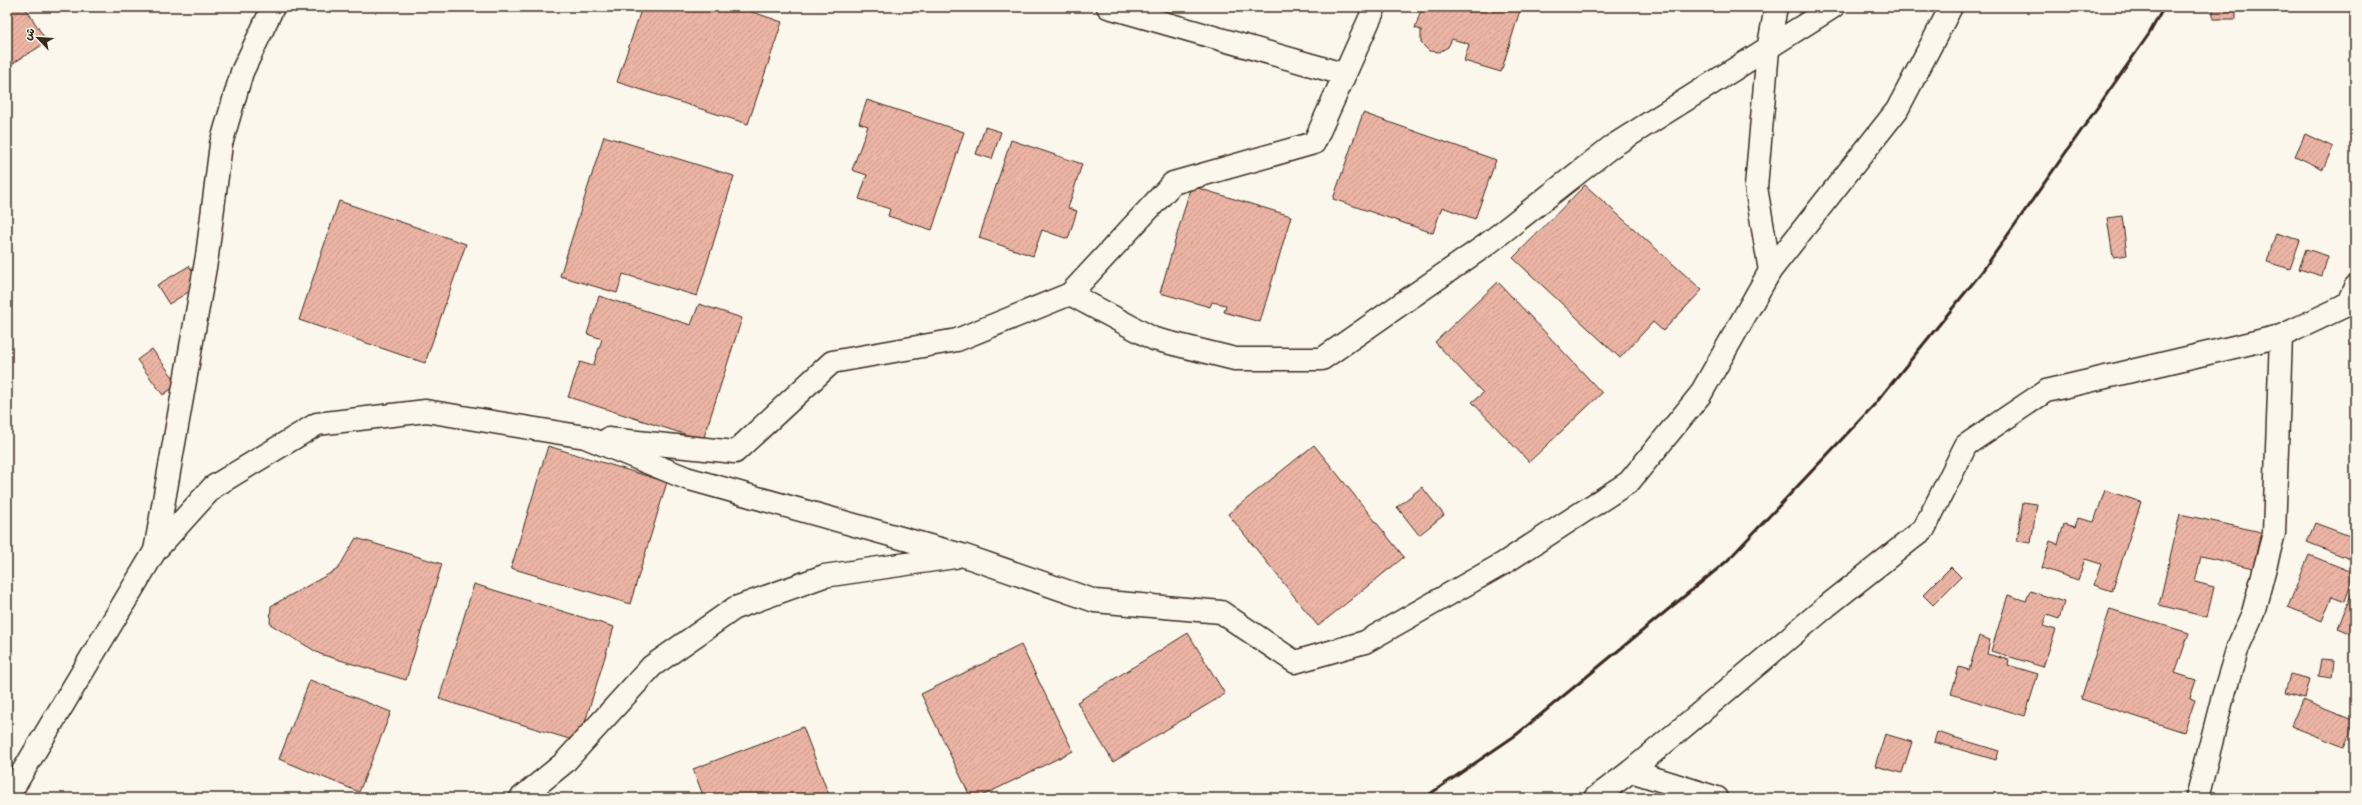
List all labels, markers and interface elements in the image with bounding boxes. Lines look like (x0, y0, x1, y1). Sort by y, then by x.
north arrow (18, 18, 58, 58)
text: ش (21, 26, 38, 42)

